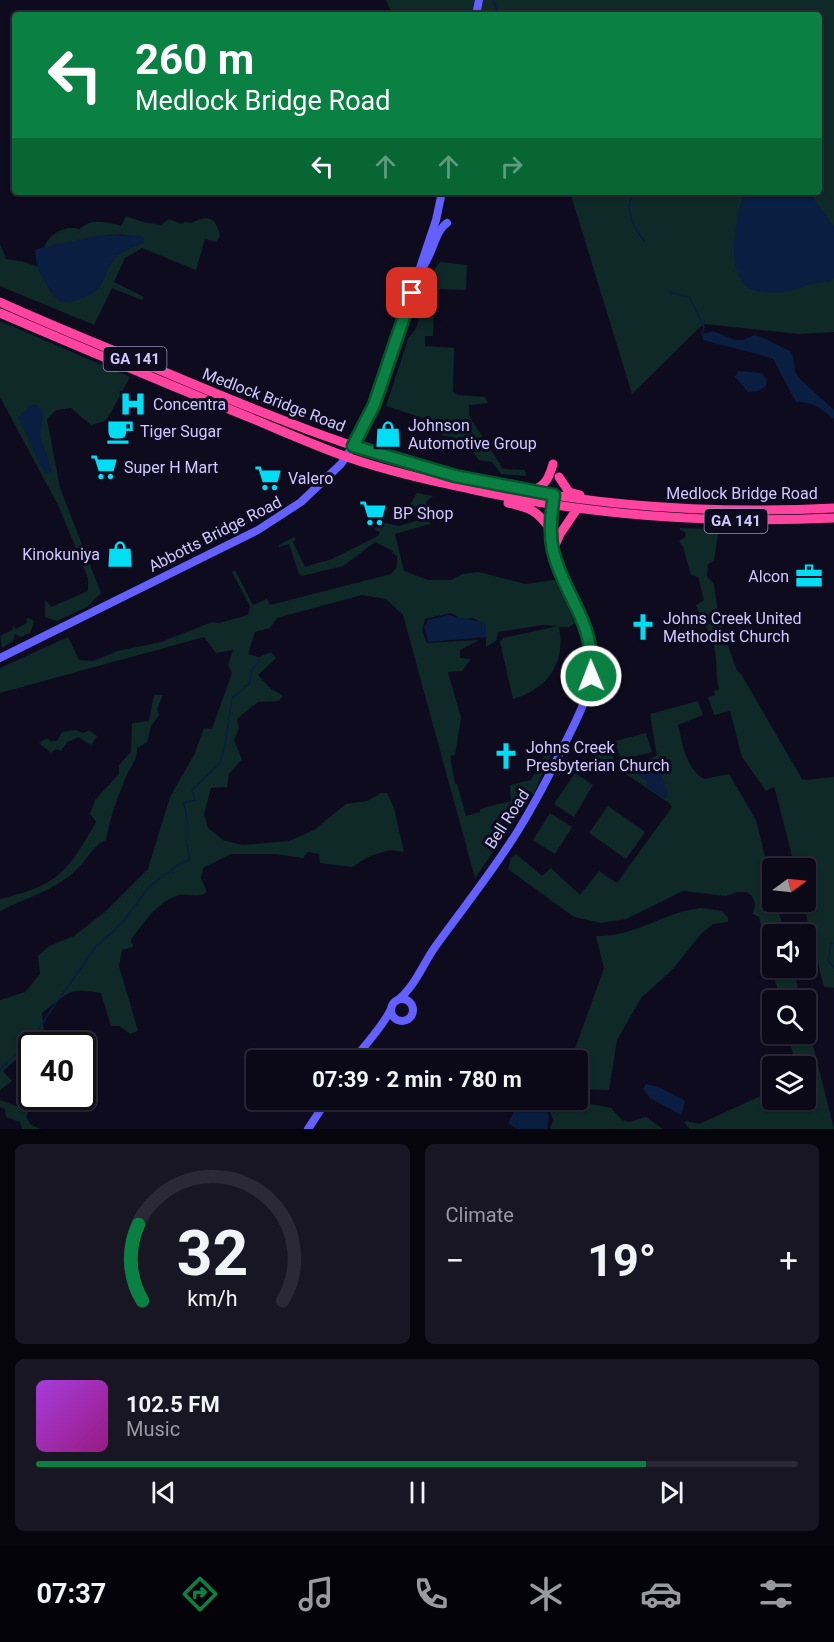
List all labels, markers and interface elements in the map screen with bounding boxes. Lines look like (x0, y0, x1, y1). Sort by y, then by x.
text: 260 m (135, 35, 254, 84)
icon: left (36, 36, 114, 114)
text: Medlock Bridge Road (135, 85, 391, 117)
icon: left (306, 150, 339, 183)
icon: ahead (369, 150, 402, 183)
icon: ahead (432, 150, 465, 183)
icon: right (495, 150, 528, 183)
pin (386, 267, 437, 318)
icon: arrive (395, 276, 428, 309)
road number: GA 141 (104, 347, 166, 371)
street label: Medlock Bridge Road (200, 364, 348, 436)
hospital icon: Concentra (118, 389, 148, 419)
place label: Concentra (153, 395, 226, 414)
cafe icon: Tiger Sugar (105, 416, 135, 446)
place label: Johnson Automotive Group (408, 416, 537, 453)
shop icon: Johnson Automotive Group (373, 419, 403, 449)
place label: Tiger Sugar (140, 422, 222, 441)
supermarket icon: Super H Mart (89, 452, 119, 482)
place label: Super H Mart (124, 458, 218, 477)
supermarket icon: Valero (253, 463, 283, 493)
place label: Valero (288, 469, 333, 488)
street label: Medlock Bridge Road (666, 484, 818, 503)
street label: Abbotts Bridge Road (145, 492, 285, 576)
supermarket icon: BP Shop (358, 498, 388, 528)
place label: BP Shop (393, 504, 453, 523)
road number: GA 141 (704, 509, 768, 533)
shop icon: Kinokuniya (105, 539, 135, 569)
place label: Kinokuniya (22, 545, 100, 564)
office icon: Alcon (794, 561, 824, 591)
place label: Alcon (748, 567, 789, 586)
place label: Johns Creek United Methodist Church (663, 609, 801, 646)
church icon: Johns Creek United Methodist Church (628, 612, 658, 642)
position arrow (559, 644, 623, 708)
place label: Johns Creek Presbyterian Church (526, 738, 670, 775)
church icon: Johns Creek Presbyterian Church (491, 741, 521, 771)
street label: Bell Road (481, 786, 533, 852)
north arrow (762, 858, 816, 912)
map controls (762, 858, 816, 1110)
button: sound (762, 924, 816, 978)
button: search (762, 990, 816, 1044)
speed limit sign: 40 (18, 1032, 96, 1110)
button: layers (762, 1056, 816, 1110)
text: 07:39 · 2 min · 780 m (312, 1067, 522, 1092)
text: Climate (446, 1203, 514, 1227)
text: 32 (176, 1217, 248, 1290)
text: 19° (587, 1234, 656, 1287)
text: − (446, 1241, 464, 1280)
text: + (779, 1241, 798, 1280)
text: km/h (187, 1286, 237, 1311)
text: 102.5 FM (126, 1392, 220, 1417)
text: Music (126, 1417, 180, 1441)
icon: previous (147, 1476, 180, 1509)
icon: pause (401, 1476, 434, 1509)
icon: next (655, 1476, 688, 1509)
icon: directions (179, 1573, 221, 1615)
icon: music (295, 1573, 337, 1615)
icon: phone (410, 1573, 452, 1615)
icon: climate (525, 1573, 567, 1615)
icon: car (640, 1573, 682, 1615)
icon: filters (755, 1573, 797, 1615)
text: 07:37 (37, 1578, 106, 1610)

